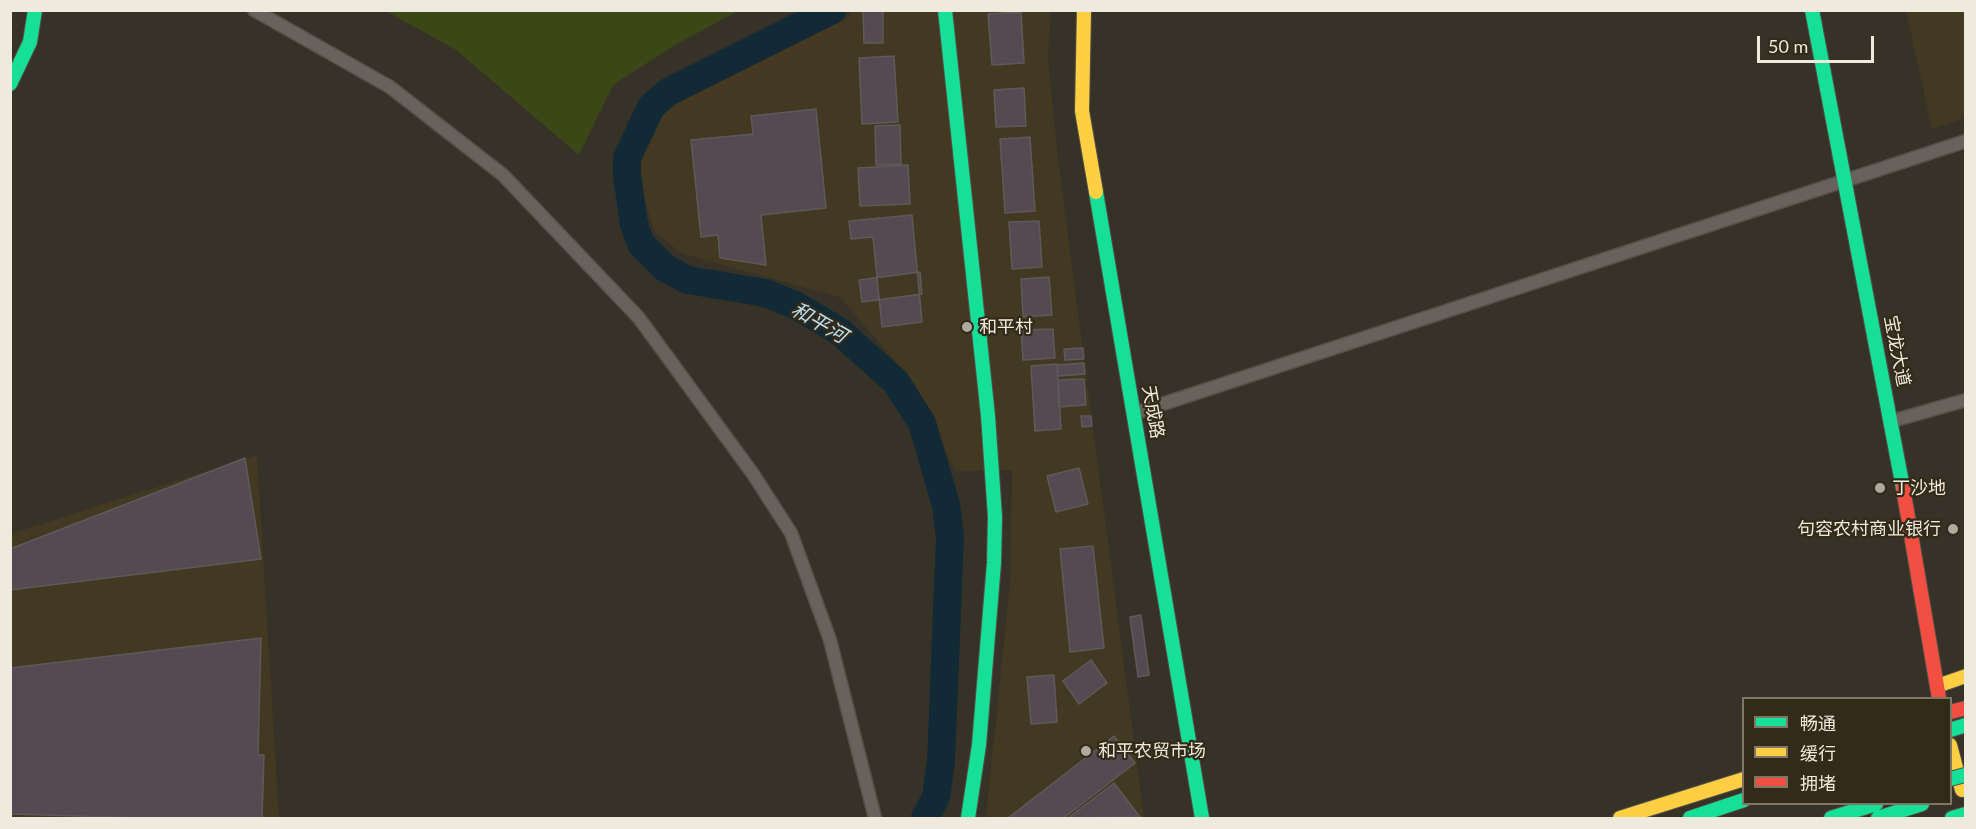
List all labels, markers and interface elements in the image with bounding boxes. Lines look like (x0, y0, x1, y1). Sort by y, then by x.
scale bar (1760, 24, 1877, 62)
text: 50 m (1768, 35, 1808, 57)
water label: 和平河 (787, 298, 851, 348)
street label: 宝龙大道 (1880, 314, 1914, 388)
place label: 和平村 (979, 316, 1033, 338)
marker: 和平村 (960, 320, 974, 334)
street label: 天成路 (1138, 384, 1168, 440)
place label: 丁沙地 (1892, 477, 1946, 499)
marker: 丁沙地 (1873, 481, 1887, 495)
place label: 句容农村商业银行 (1797, 518, 1941, 540)
marker: 句容农村商业银行 (1946, 522, 1960, 536)
legend (1742, 697, 1952, 805)
text: 畅通 (1800, 712, 1836, 734)
place label: 和平农贸市场 (1098, 740, 1206, 762)
text: 缓行 (1800, 742, 1836, 764)
marker: 和平农贸市场 (1079, 744, 1093, 758)
text: 拥堵 (1800, 772, 1836, 794)

